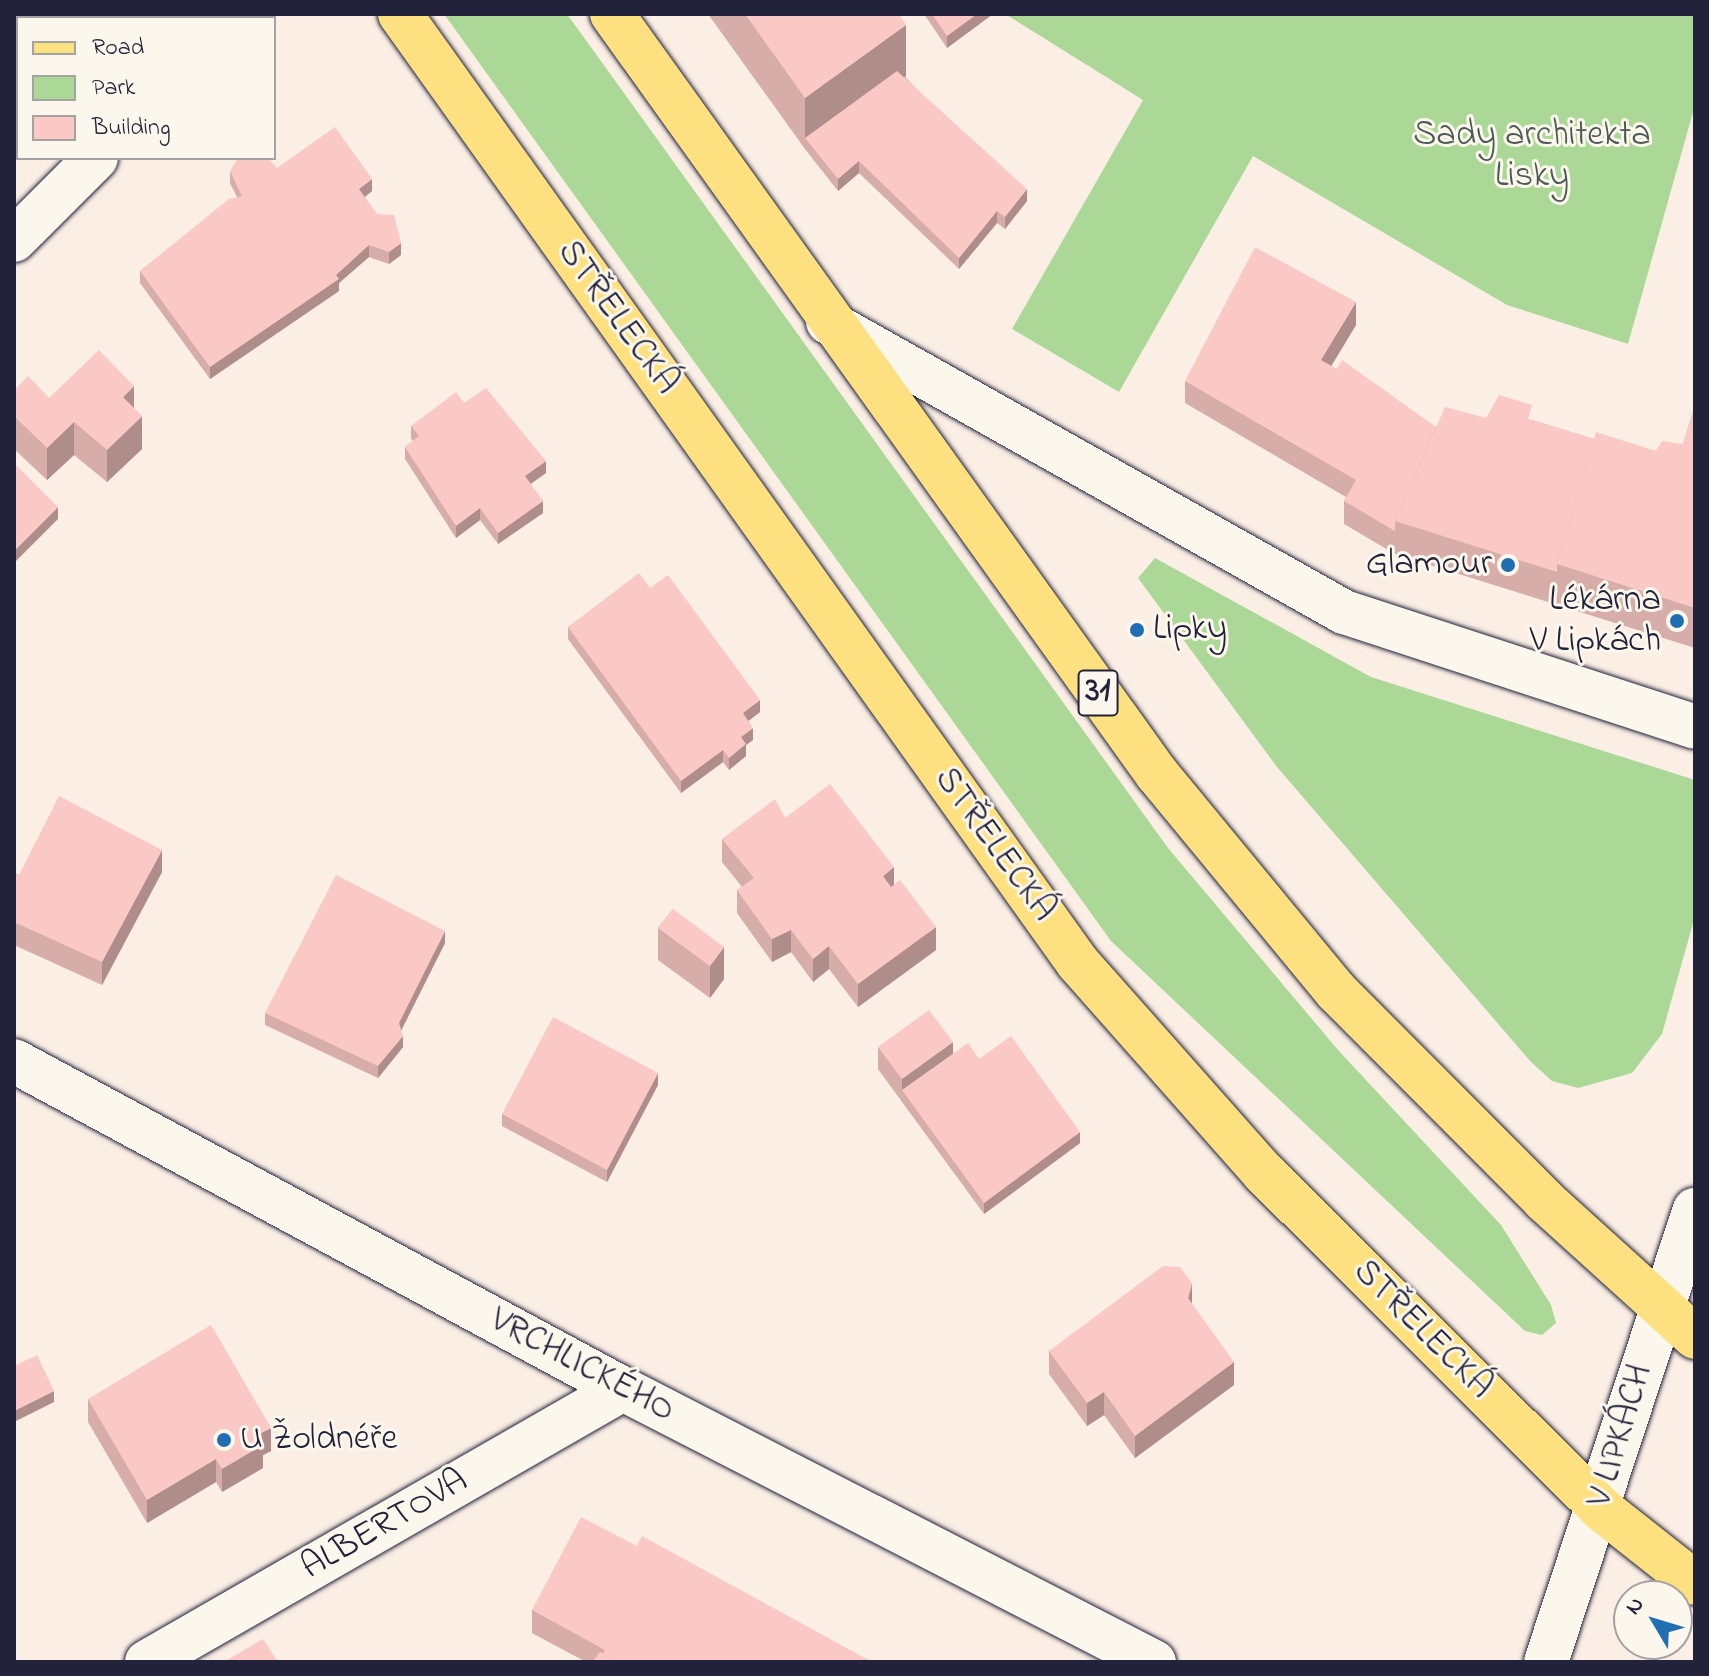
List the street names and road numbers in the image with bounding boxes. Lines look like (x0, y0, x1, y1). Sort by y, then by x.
street label: STŘELECKÁ (547, 232, 687, 404)
road number: 31 (1076, 663, 1120, 723)
street label: STŘELECKÁ (924, 759, 1064, 931)
street label: STŘELECKÁ (1343, 1251, 1501, 1409)
street label: VRCHLICKÉHO (482, 1299, 682, 1433)
street label: V LIPKÁCH (1579, 1360, 1663, 1512)
street label: ALBERTOVA (294, 1460, 476, 1590)

